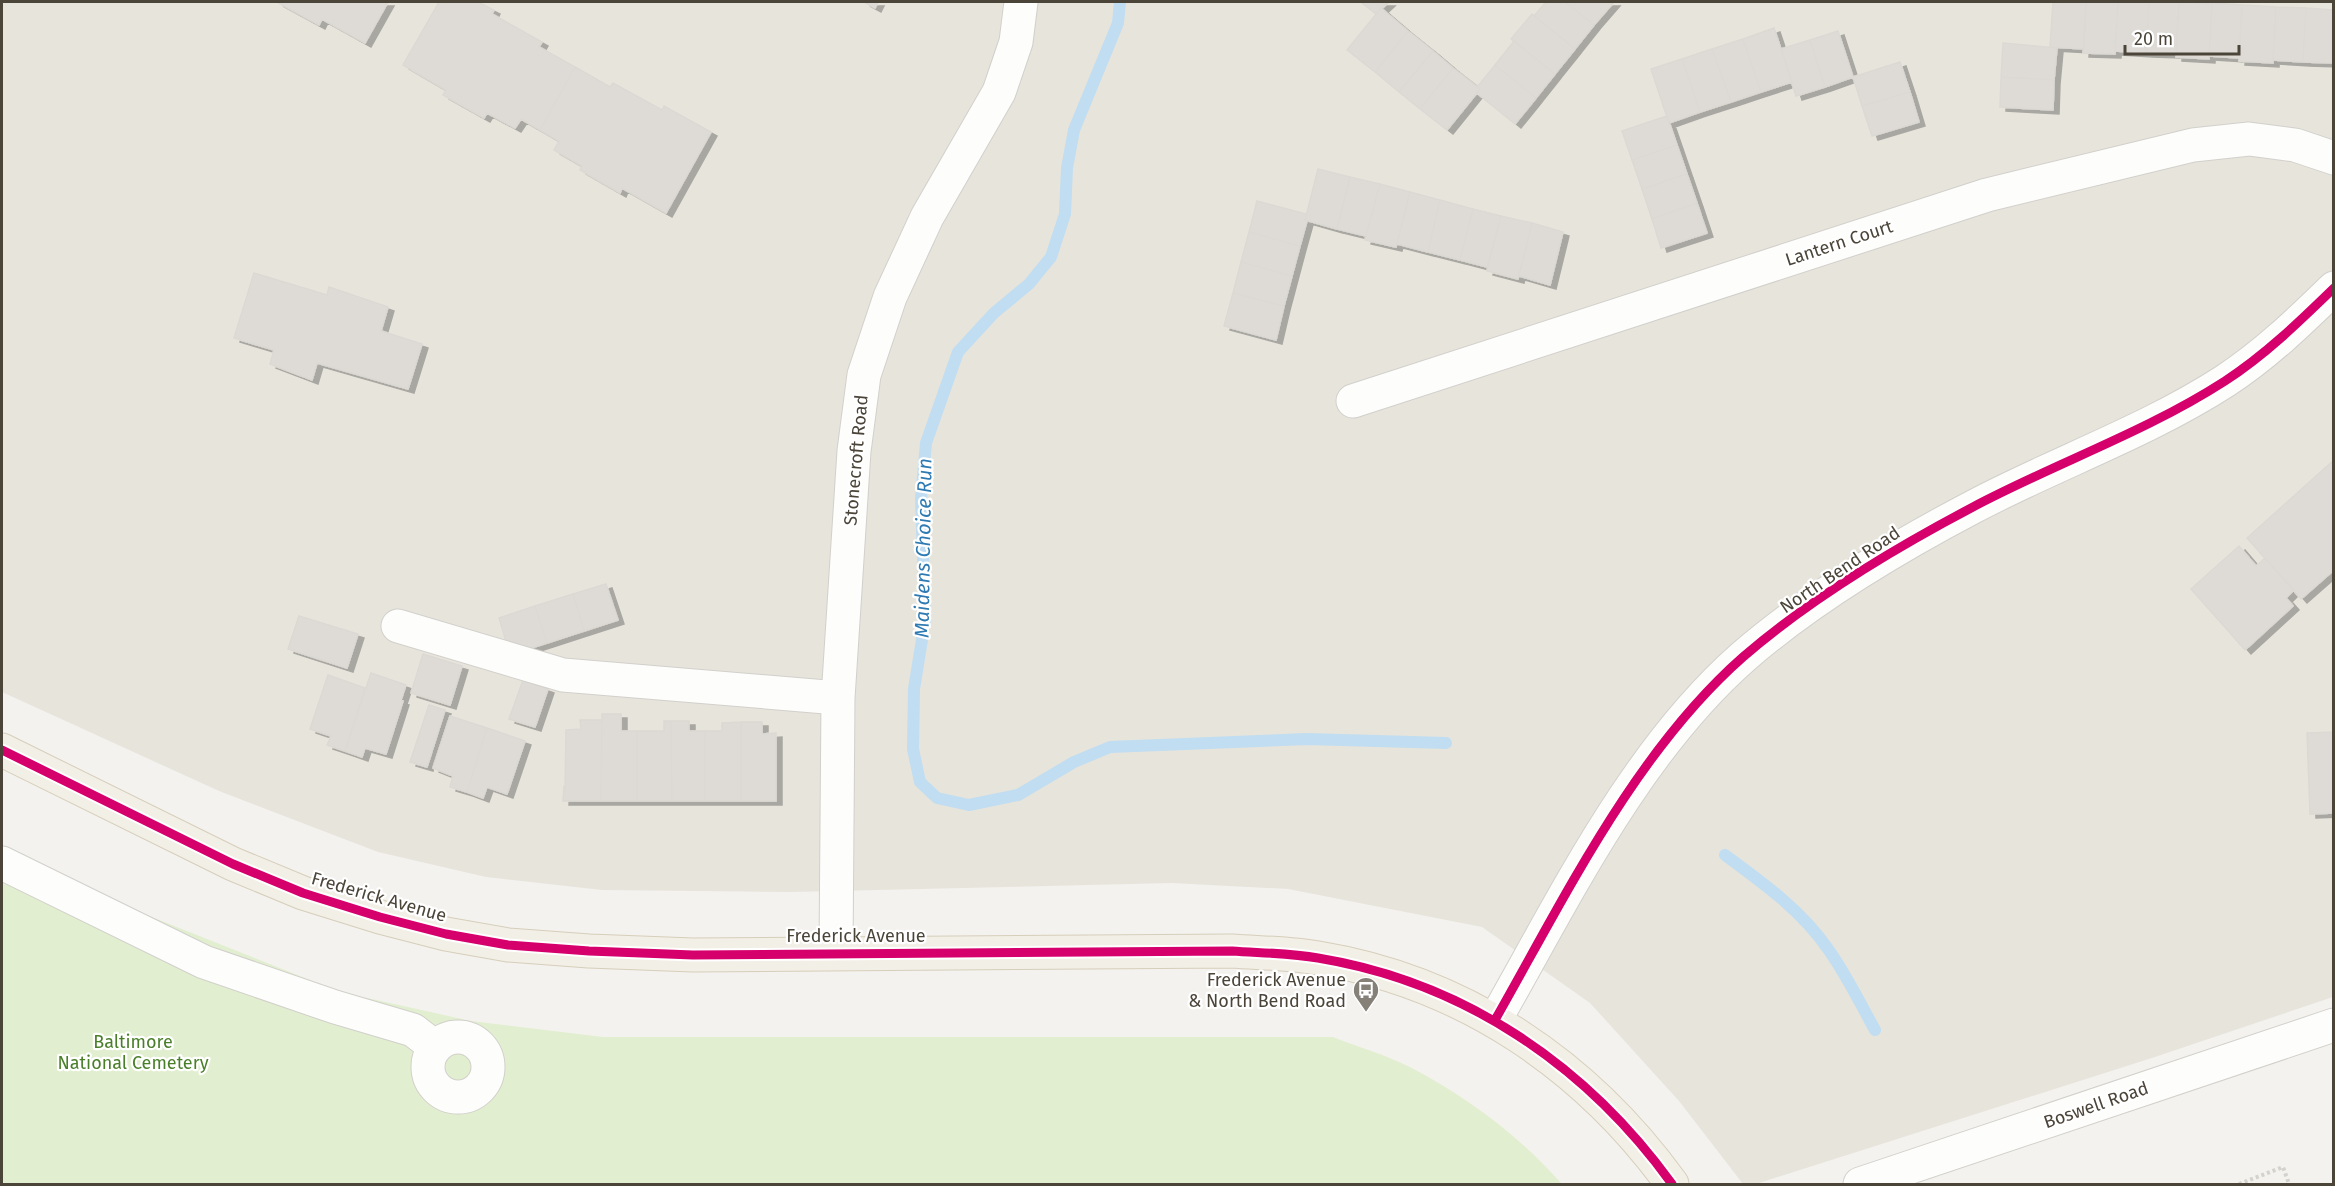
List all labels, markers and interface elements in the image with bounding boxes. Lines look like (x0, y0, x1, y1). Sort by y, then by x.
scale bar (2125, 18, 2239, 56)
text: 20 m (2134, 28, 2173, 50)
street label: Lantern Court (1783, 215, 1896, 271)
street label: Stonecroft Road (839, 394, 873, 526)
water label: Maidens Choice Run (909, 458, 937, 638)
street label: North Bend Road (1776, 522, 1904, 618)
street label: Frederick Avenue (309, 867, 449, 927)
street label: Frederick Avenue (786, 925, 926, 947)
place label: Frederick Avenue & North Bend Road (1188, 969, 1346, 1012)
bus stop icon: Frederick Avenue & North Bend Road (1351, 975, 1381, 1013)
park label: Baltimore National Cemetery (58, 1031, 209, 1074)
street label: Boswell Road (2041, 1077, 2151, 1133)

